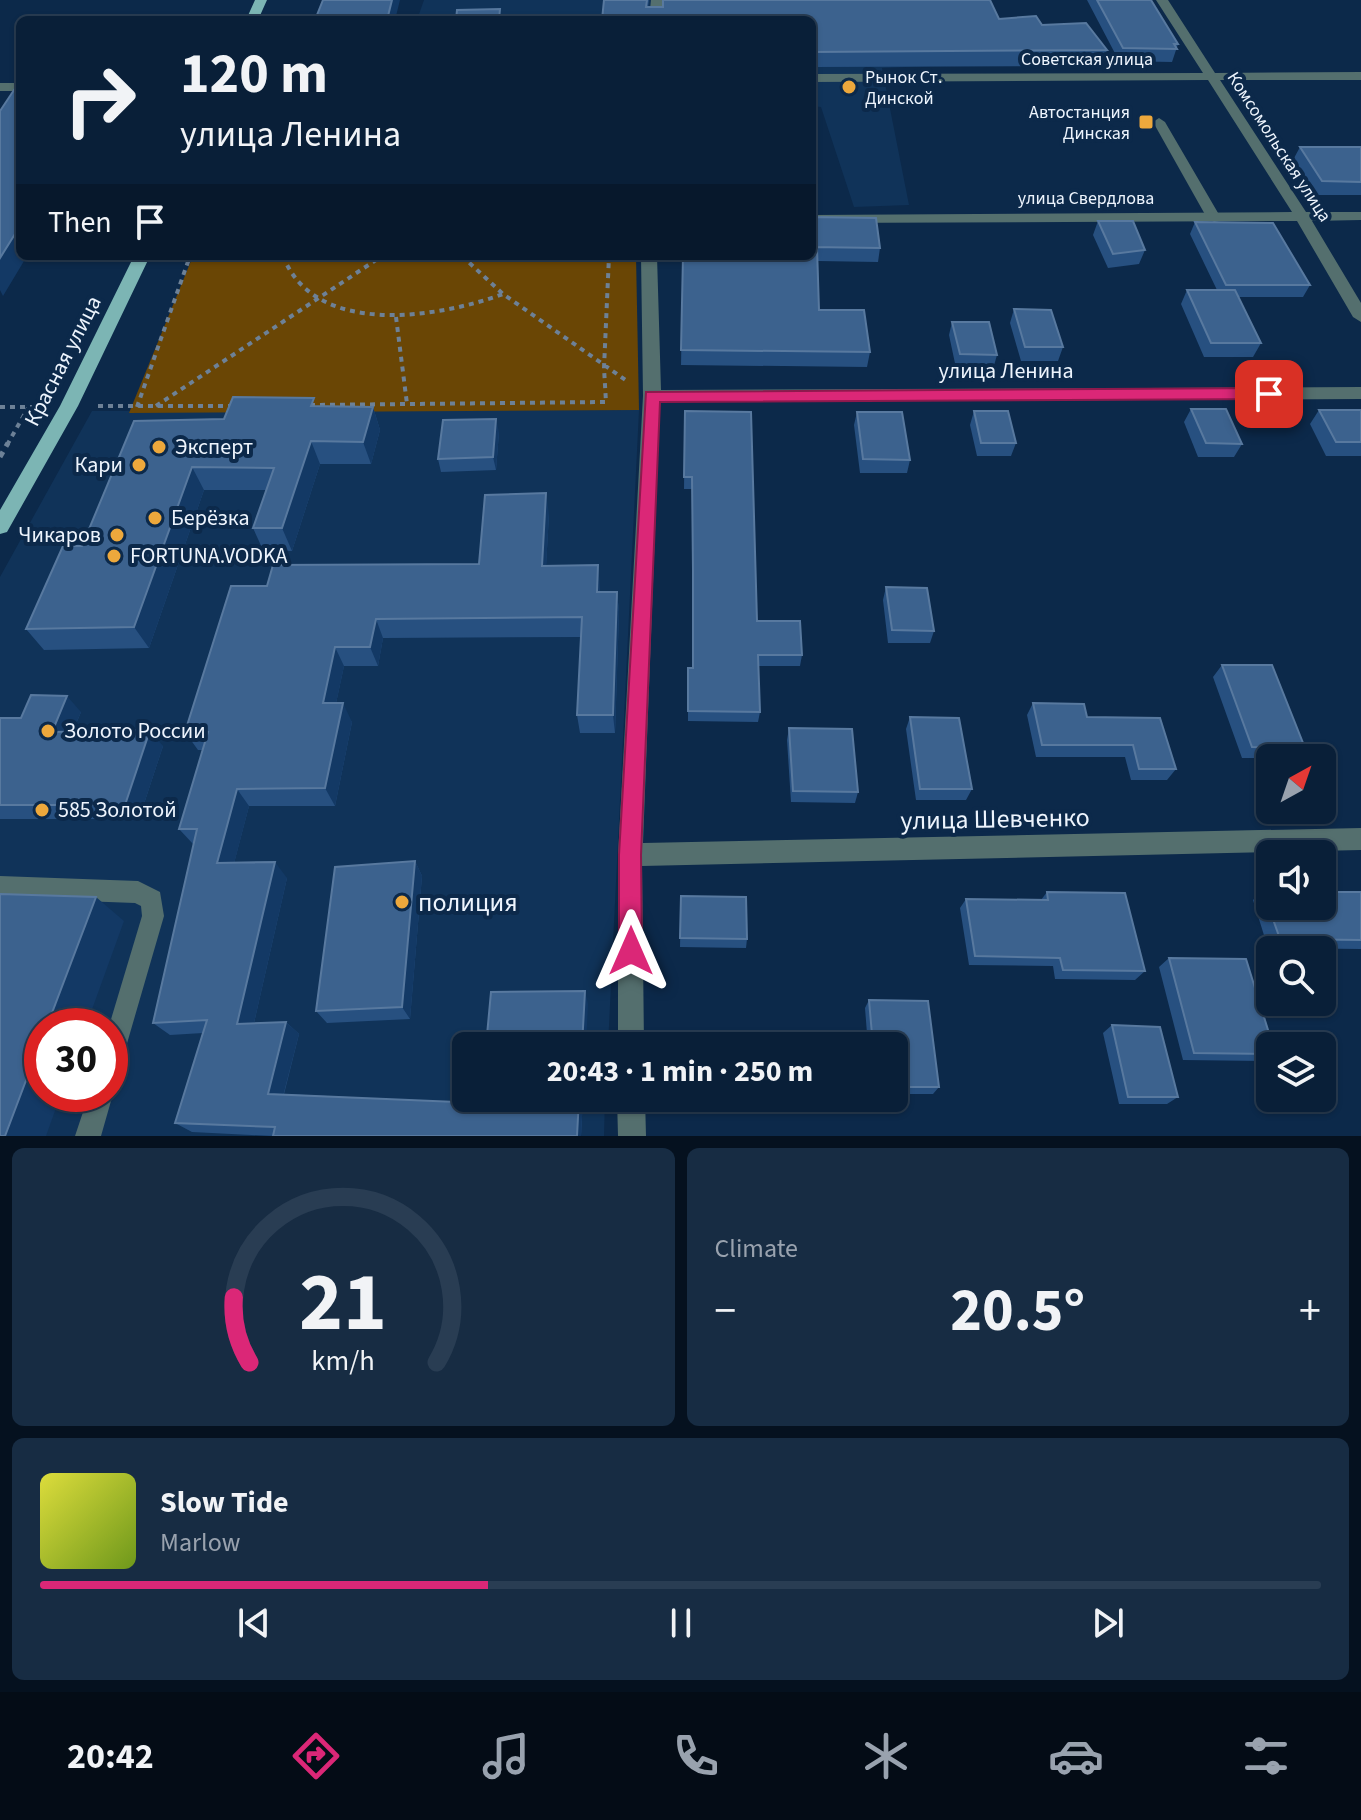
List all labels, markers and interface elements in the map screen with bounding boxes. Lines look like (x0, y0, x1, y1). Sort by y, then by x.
text: 120 m (180, 35, 328, 114)
street label: Советская улица (1021, 47, 1153, 72)
icon: right (48, 48, 152, 152)
place label: Рынок Ст. Динской (865, 65, 942, 111)
street label: Комсомольская улица (1221, 67, 1337, 227)
marker: Рынок Ст. Динской (840, 78, 858, 96)
place label: Автостанция Динская (1029, 100, 1130, 146)
text: улица Ленина (180, 109, 401, 160)
marker: Автостанция Динская (1137, 113, 1155, 131)
street label: улица Свердлова (1018, 186, 1154, 211)
icon: arrive (128, 200, 172, 244)
text: Then (48, 201, 112, 244)
street label: Красная улица (16, 290, 110, 432)
street label: улица Ленина (938, 355, 1074, 387)
pin (1235, 360, 1303, 428)
icon: arrive (1247, 372, 1291, 416)
place label: Эксперт (175, 431, 253, 463)
marker: Эксперт (150, 438, 168, 456)
place label: Кари (75, 449, 123, 481)
marker: Кари (130, 456, 148, 474)
place label: Берёзка (171, 502, 250, 534)
marker: Берёзка (146, 509, 164, 527)
place label: Чикаров (18, 519, 101, 551)
marker: Чикаров (108, 526, 126, 544)
place label: FORTUNA.VODKA (130, 540, 287, 572)
marker: FORTUNA.VODKA (105, 547, 123, 565)
place label: Золото России (64, 715, 206, 747)
marker: Золото России (39, 722, 57, 740)
north arrow (1256, 744, 1336, 824)
map controls (1256, 744, 1336, 1112)
place label: 585 Золотой (58, 794, 177, 826)
street label: улица Шевченко (900, 799, 1090, 839)
marker: 585 Золотой (33, 801, 51, 819)
button: sound (1256, 840, 1336, 920)
place label: полиция (418, 884, 518, 921)
marker: полиция (393, 893, 411, 911)
position arrow (589, 909, 673, 993)
button: search (1256, 936, 1336, 1016)
speed limit sign: 30 (24, 1008, 128, 1112)
button: layers (1256, 1032, 1336, 1112)
text: 20:43 · 1 min · 250 m (547, 1050, 813, 1093)
text: Climate (715, 1230, 798, 1267)
text: 21 (299, 1244, 387, 1362)
text: 20.5° (950, 1269, 1085, 1354)
text: − (715, 1280, 736, 1343)
text: + (1299, 1280, 1321, 1343)
text: km/h (312, 1341, 375, 1381)
text: Slow Tide (160, 1481, 289, 1524)
text: Marlow (160, 1524, 240, 1561)
icon: previous (232, 1601, 276, 1645)
icon: pause (659, 1601, 703, 1645)
icon: next (1086, 1601, 1130, 1645)
icon: directions (288, 1728, 344, 1784)
icon: music (478, 1728, 534, 1784)
icon: phone (668, 1728, 724, 1784)
icon: climate (858, 1728, 914, 1784)
icon: car (1048, 1728, 1104, 1784)
icon: filters (1238, 1728, 1294, 1784)
text: 20:42 (67, 1731, 154, 1782)

